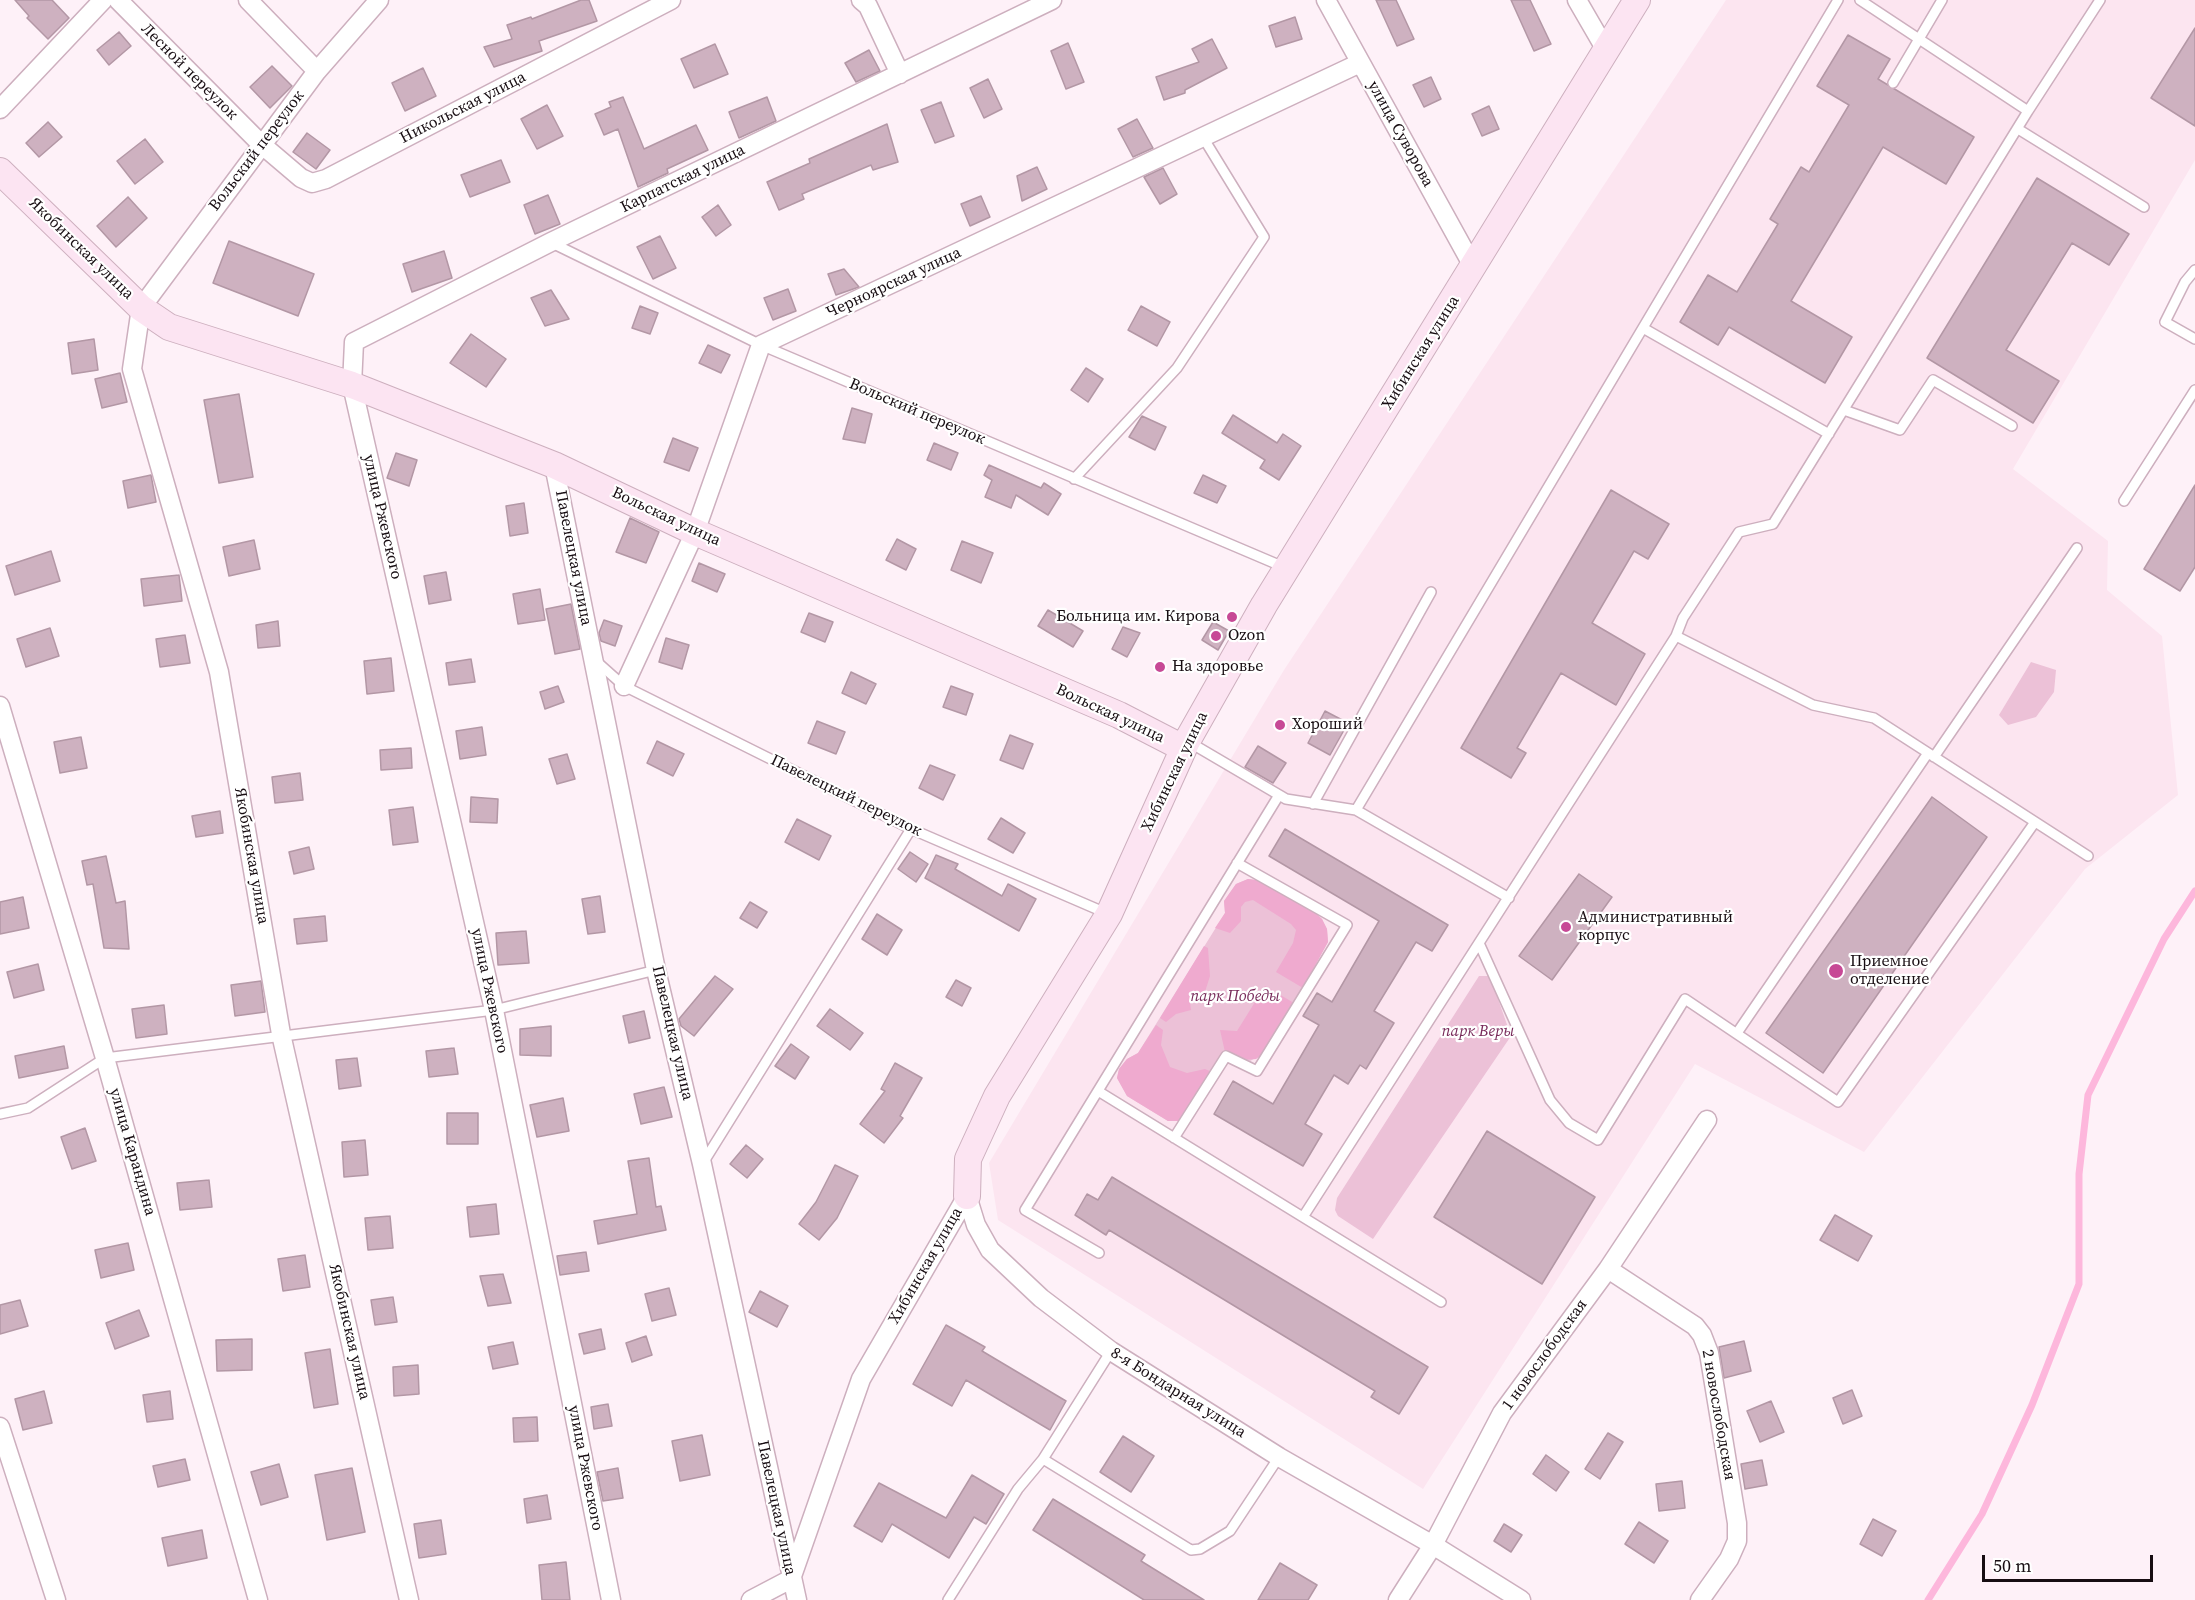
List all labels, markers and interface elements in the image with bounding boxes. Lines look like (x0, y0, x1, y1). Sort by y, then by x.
street label: Лесной переулок (137, 20, 241, 124)
street label: Никольская улица (397, 68, 529, 148)
street label: улица Суворова (1363, 78, 1437, 190)
street label: Вольский переулок (205, 87, 309, 215)
street label: Карпатская улица (618, 141, 748, 217)
street label: Якобинская улица (25, 194, 137, 304)
street label: Черноярская улица (824, 243, 964, 323)
street label: Хибинская улица (1378, 292, 1464, 414)
street label: Вольский переулок (846, 375, 988, 449)
street label: улица Ржевского (358, 453, 406, 581)
street label: Вольская улица (609, 483, 723, 551)
street label: Павелецкая улица (550, 489, 596, 627)
place label: Больница им. Кирова (1056, 607, 1220, 627)
marker: Больница им. Кирова (1225, 610, 1239, 624)
place label: Ozon (1228, 626, 1265, 646)
marker: Ozon (1209, 629, 1223, 643)
place label: На здоровье (1172, 657, 1263, 677)
marker: На здоровье (1153, 660, 1167, 674)
street label: Вольская улица (1053, 680, 1167, 748)
street label: Хибинская улица (1138, 709, 1212, 835)
place label: Хороший (1292, 715, 1363, 735)
marker: Хороший (1273, 718, 1287, 732)
street label: Павелецкий переулок (767, 751, 925, 841)
street label: Якобинская улица (230, 786, 272, 926)
place label: Административный корпус (1578, 908, 1733, 946)
marker: Административный корпус (1559, 920, 1573, 934)
street label: улица Ржевского (466, 927, 512, 1055)
place label: Приемное отделение (1850, 952, 1929, 990)
marker: Приемное отделение (1827, 962, 1845, 980)
street label: Павелецкая улица (647, 964, 697, 1102)
park label: парк Победы (1190, 987, 1280, 1007)
park label: парк Веры (1442, 1022, 1514, 1042)
street label: улица Карандина (105, 1086, 159, 1218)
street label: Хибинская улица (885, 1204, 967, 1328)
street label: Якобинская улица (324, 1262, 374, 1402)
street label: 1 новослободская (1498, 1296, 1592, 1414)
street label: 8-я Бондарная улица (1107, 1344, 1249, 1442)
street label: 2 новослободская (1697, 1348, 1739, 1482)
street label: улица Ржевского (563, 1404, 607, 1532)
street label: Павелецкая улица (752, 1439, 800, 1577)
scale bar (1985, 1543, 2156, 1581)
text: 50 m (1993, 1553, 2031, 1578)

